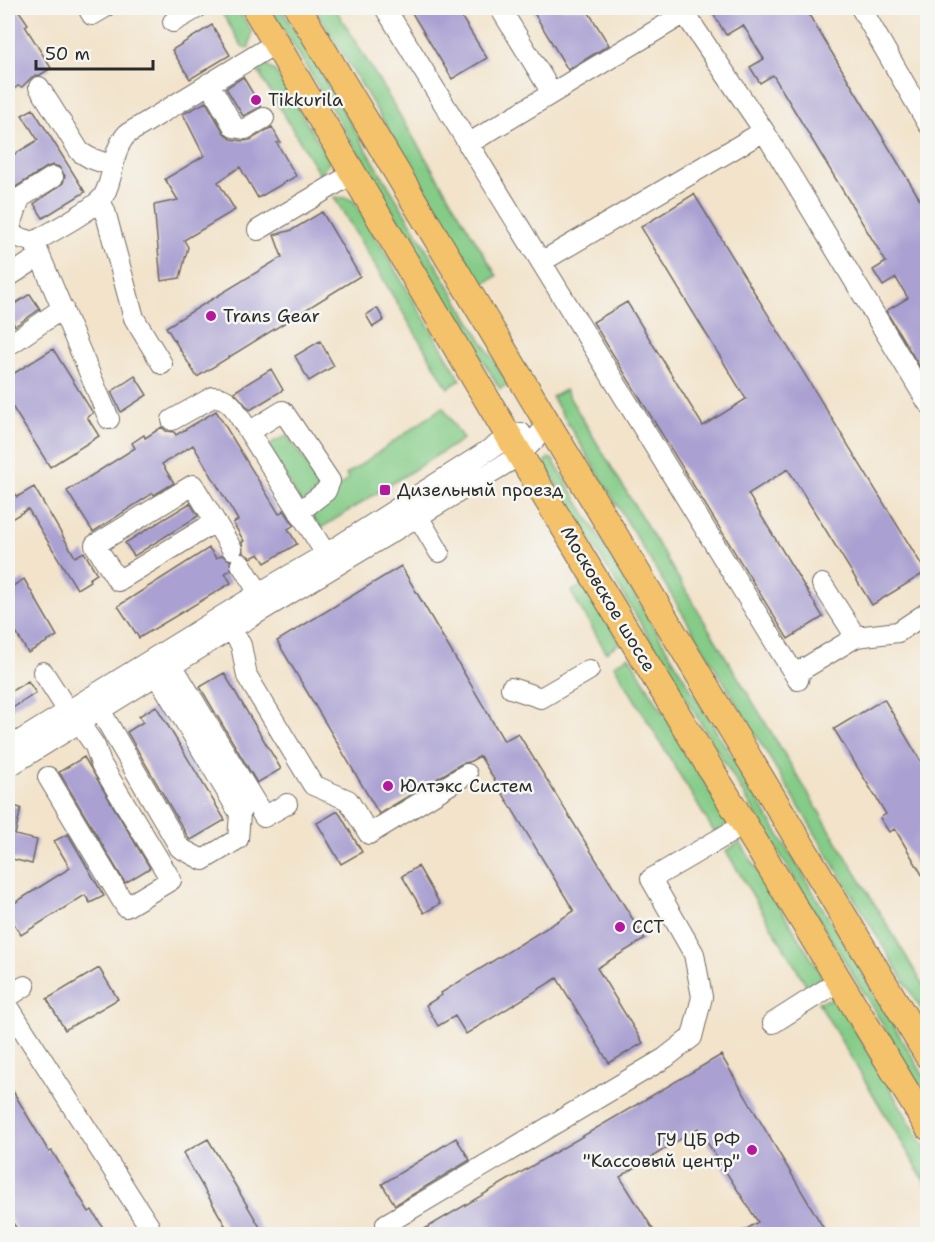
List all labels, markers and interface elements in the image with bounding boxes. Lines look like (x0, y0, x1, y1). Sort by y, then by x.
scale bar (36, 33, 153, 71)
text: 50 m (45, 42, 90, 66)
place label: Tikkurila (268, 88, 343, 112)
marker: Tikkurila (249, 93, 263, 107)
place label: Trans Gear (223, 304, 320, 328)
marker: Trans Gear (204, 309, 218, 323)
place label: Дизельный проезд (397, 478, 564, 502)
marker: Дизельный проезд (378, 483, 392, 497)
street label: Московское шоссе (555, 522, 661, 676)
place label: Юлтэкс Систем (400, 774, 533, 798)
marker: Юлтэкс Систем (381, 779, 395, 793)
place label: ССТ (632, 915, 664, 939)
marker: ССТ (613, 920, 627, 934)
place label: ГУ ЦБ РФ "Кассовый центр" (583, 1128, 740, 1173)
marker: ГУ ЦБ РФ "Кассовый центр" (745, 1143, 759, 1157)

